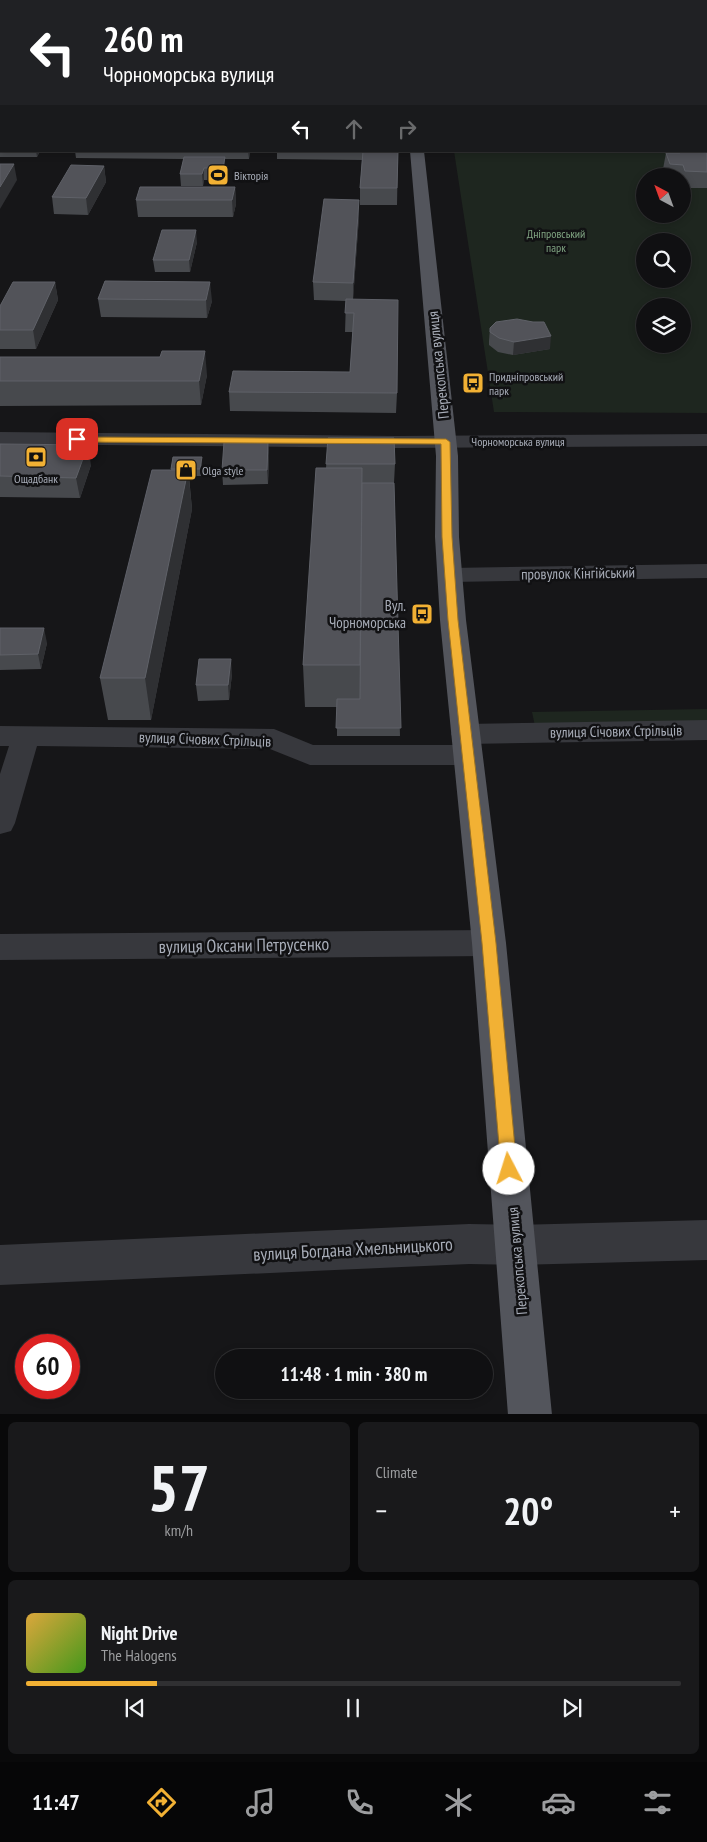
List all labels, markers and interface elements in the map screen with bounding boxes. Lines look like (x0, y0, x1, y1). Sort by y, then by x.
text: 260 m (103, 16, 184, 62)
icon: left (20, 20, 85, 85)
text: Чорноморська вулиця (103, 60, 274, 88)
icon: left (287, 115, 315, 143)
icon: ahead (340, 115, 368, 143)
icon: right (393, 115, 421, 143)
sports icon: Вікторія (206, 163, 230, 187)
place label: Вікторія (234, 168, 269, 183)
north arrow (636, 168, 691, 222)
map controls (636, 168, 691, 353)
park label: Дніпровський парк (527, 226, 585, 255)
button: search (636, 233, 691, 288)
button: layers (636, 298, 691, 353)
street label: Перекопська вулиця (423, 310, 453, 420)
place label: Придніпровський парк (489, 369, 563, 398)
bus stop icon: Придніпровський парк (461, 371, 485, 395)
pin (56, 418, 98, 460)
icon: arrive (63, 425, 91, 453)
street label: Чорноморська вулиця (471, 434, 565, 449)
bank icon: Ощадбанк (24, 445, 48, 469)
shop icon: Olga style (174, 458, 198, 482)
place label: Olga style (202, 463, 244, 478)
place label: Ощадбанк (14, 471, 58, 486)
street label: провулок Кінгійський (521, 563, 635, 583)
place label: Вул. Чорноморська (329, 596, 406, 632)
bus stop icon: Вул. Чорноморська (410, 602, 434, 626)
street label: вулиця Січових Стрільців (550, 720, 682, 742)
street label: вулиця Січових Стрільців (138, 727, 272, 751)
street label: вулиця Оксани Петрусенко (159, 932, 330, 958)
position arrow (482, 1142, 534, 1194)
street label: Перекопська вулиця (503, 1206, 531, 1316)
street label: вулиця Богдана Хмельницького (253, 1232, 454, 1266)
speed limit sign: 60 (15, 1334, 80, 1399)
text: 11:48 · 1 min · 380 m (281, 1362, 427, 1386)
text: 57 (148, 1445, 210, 1529)
text: Climate (376, 1462, 418, 1482)
text: 20° (503, 1486, 553, 1535)
text: − (376, 1492, 387, 1529)
text: + (669, 1492, 681, 1529)
text: km/h (165, 1520, 193, 1540)
text: Night Drive (101, 1621, 178, 1645)
text: The Halogens (101, 1645, 177, 1665)
icon: previous (121, 1694, 149, 1722)
icon: pause (339, 1694, 367, 1722)
icon: next (558, 1694, 586, 1722)
icon: directions (144, 1785, 179, 1820)
icon: music (243, 1785, 278, 1820)
icon: phone (342, 1785, 377, 1820)
icon: climate (441, 1785, 476, 1820)
icon: car (541, 1785, 576, 1820)
icon: filters (640, 1785, 675, 1820)
text: 11:47 (32, 1788, 80, 1816)

